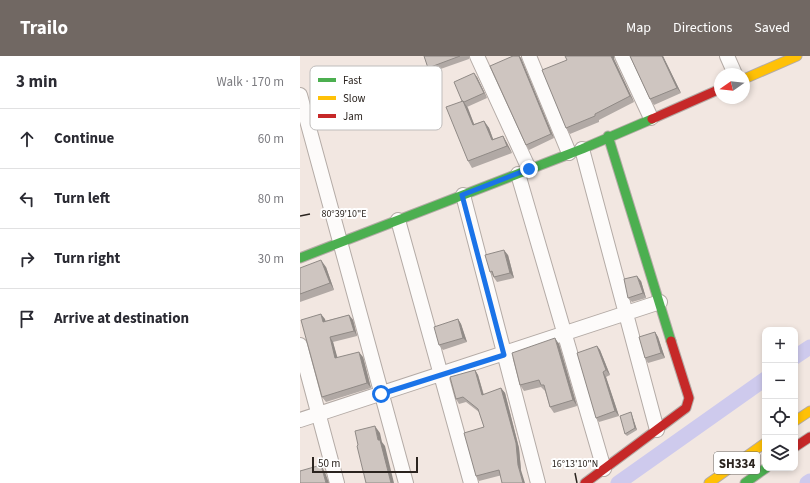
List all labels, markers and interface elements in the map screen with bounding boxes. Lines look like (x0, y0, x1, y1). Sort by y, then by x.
text: Trailo (20, 15, 68, 42)
text: Map (626, 18, 651, 38)
text: Directions (673, 18, 732, 38)
text: Saved (754, 18, 790, 38)
legend (310, 66, 442, 130)
north arrow (714, 68, 750, 104)
text: 3 min (16, 70, 57, 94)
text: Walk · 170 m (216, 73, 284, 91)
text: Fast (343, 73, 362, 88)
text: Slow (343, 91, 366, 106)
text: Jam (343, 109, 363, 124)
icon: ahead (16, 128, 38, 150)
text: Continue (54, 128, 114, 149)
text: 60 m (258, 130, 284, 148)
route end (520, 160, 538, 178)
icon: left (16, 188, 38, 210)
text: Turn left (54, 188, 110, 209)
text: 80 m (258, 190, 284, 208)
text: 80°39'10"E (321, 207, 367, 221)
icon: right (16, 248, 38, 270)
text: Turn right (54, 248, 120, 269)
text: 30 m (258, 250, 284, 268)
icon: arrive (16, 308, 38, 330)
text: Arrive at destination (54, 308, 189, 329)
map controls (762, 327, 798, 471)
button: + (762, 327, 798, 363)
button: − (762, 363, 798, 399)
route start (372, 385, 390, 403)
button: locate (762, 399, 798, 435)
button: layers (762, 435, 798, 471)
road number: SH334 (714, 452, 760, 474)
scale bar (312, 455, 418, 474)
text: 50 m (318, 456, 340, 471)
text: 16°13'10"N (552, 457, 598, 471)

